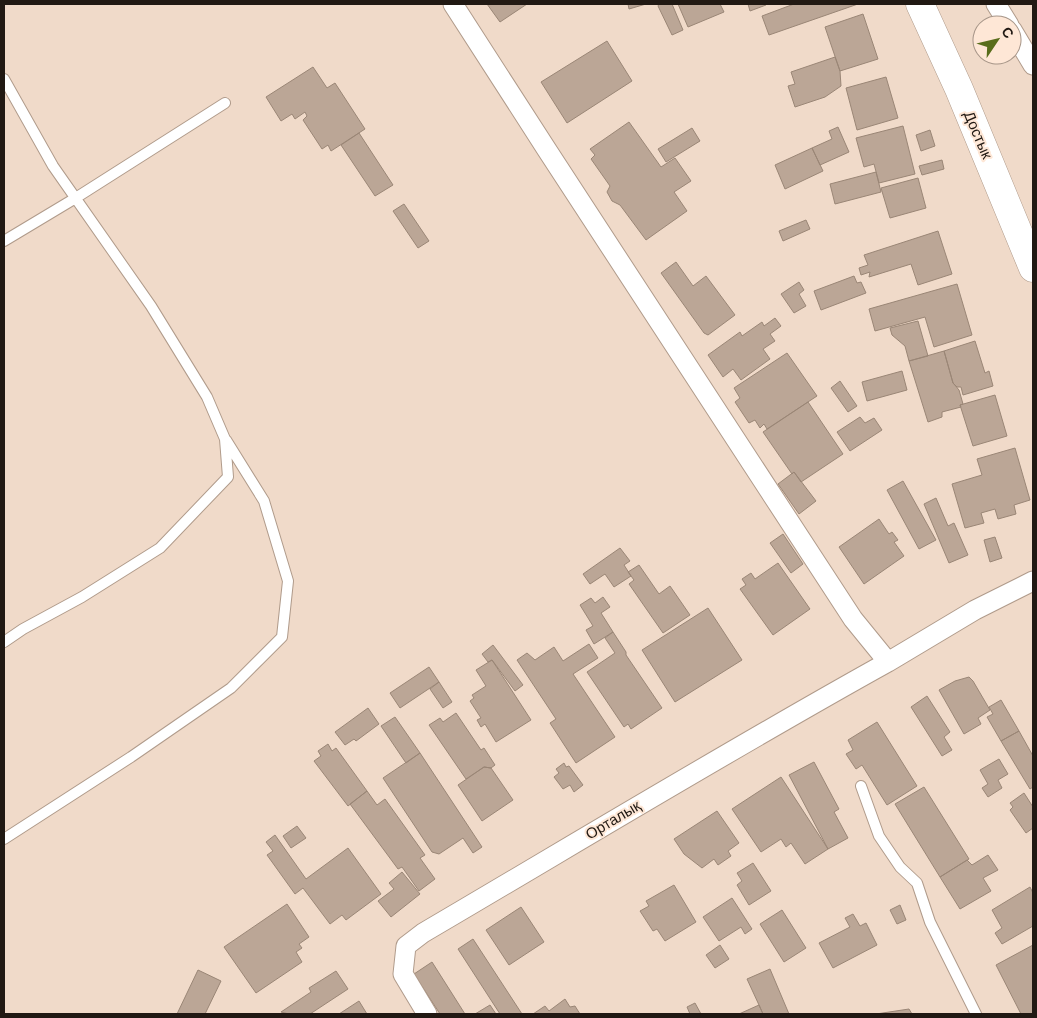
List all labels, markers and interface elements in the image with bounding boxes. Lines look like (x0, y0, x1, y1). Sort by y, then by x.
north arrow (972, 15, 1022, 65)
text: С (997, 23, 1018, 42)
street label: Достык (959, 108, 997, 162)
street label: Орталық (582, 796, 645, 844)

